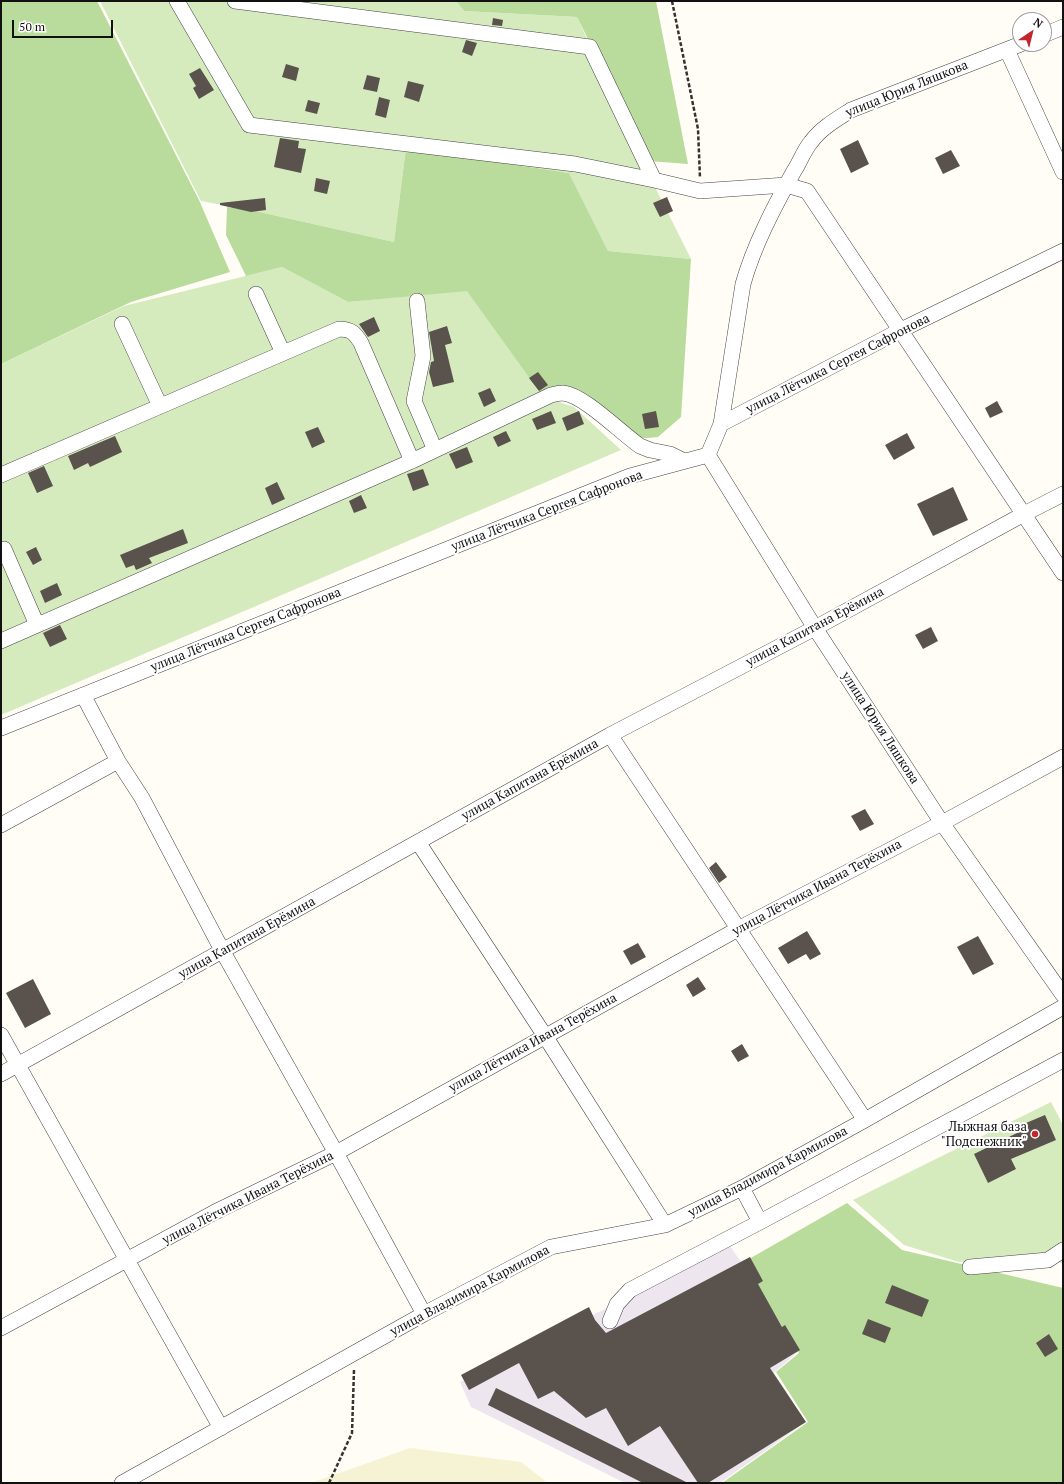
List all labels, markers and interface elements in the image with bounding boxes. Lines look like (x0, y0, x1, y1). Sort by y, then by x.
scale bar (14, 12, 115, 38)
north arrow (1012, 12, 1052, 52)
text: N (1031, 15, 1046, 31)
text: 50 m (19, 19, 45, 34)
street label: улица Юрия Ляшкова (844, 57, 970, 121)
street label: улица Лётчика Сергея Сафронова (744, 311, 932, 417)
street label: улица Лётчика Сергея Сафронова (449, 467, 645, 555)
street label: улица Капитана Ерёмина (743, 584, 887, 670)
street label: улица Лётчика Сергея Сафронова (149, 585, 343, 675)
street label: улица Юрия Ляшкова (838, 669, 922, 787)
street label: улица Капитана Ерёмина (459, 736, 601, 824)
street label: улица Лётчика Ивана Терёхина (730, 837, 904, 939)
street label: улица Капитана Ерёмина (176, 894, 318, 982)
street label: улица Лётчика Ивана Терёхина (446, 990, 620, 1096)
place label: Лыжная база "Подснежник" (941, 1119, 1027, 1150)
street label: улица Владимира Кармилова (686, 1123, 850, 1221)
marker: Лыжная база "Подснежник" (1030, 1129, 1040, 1139)
street label: улица Лётчика Ивана Терёхина (160, 1148, 336, 1248)
street label: улица Владимира Кармилова (388, 1242, 552, 1340)

